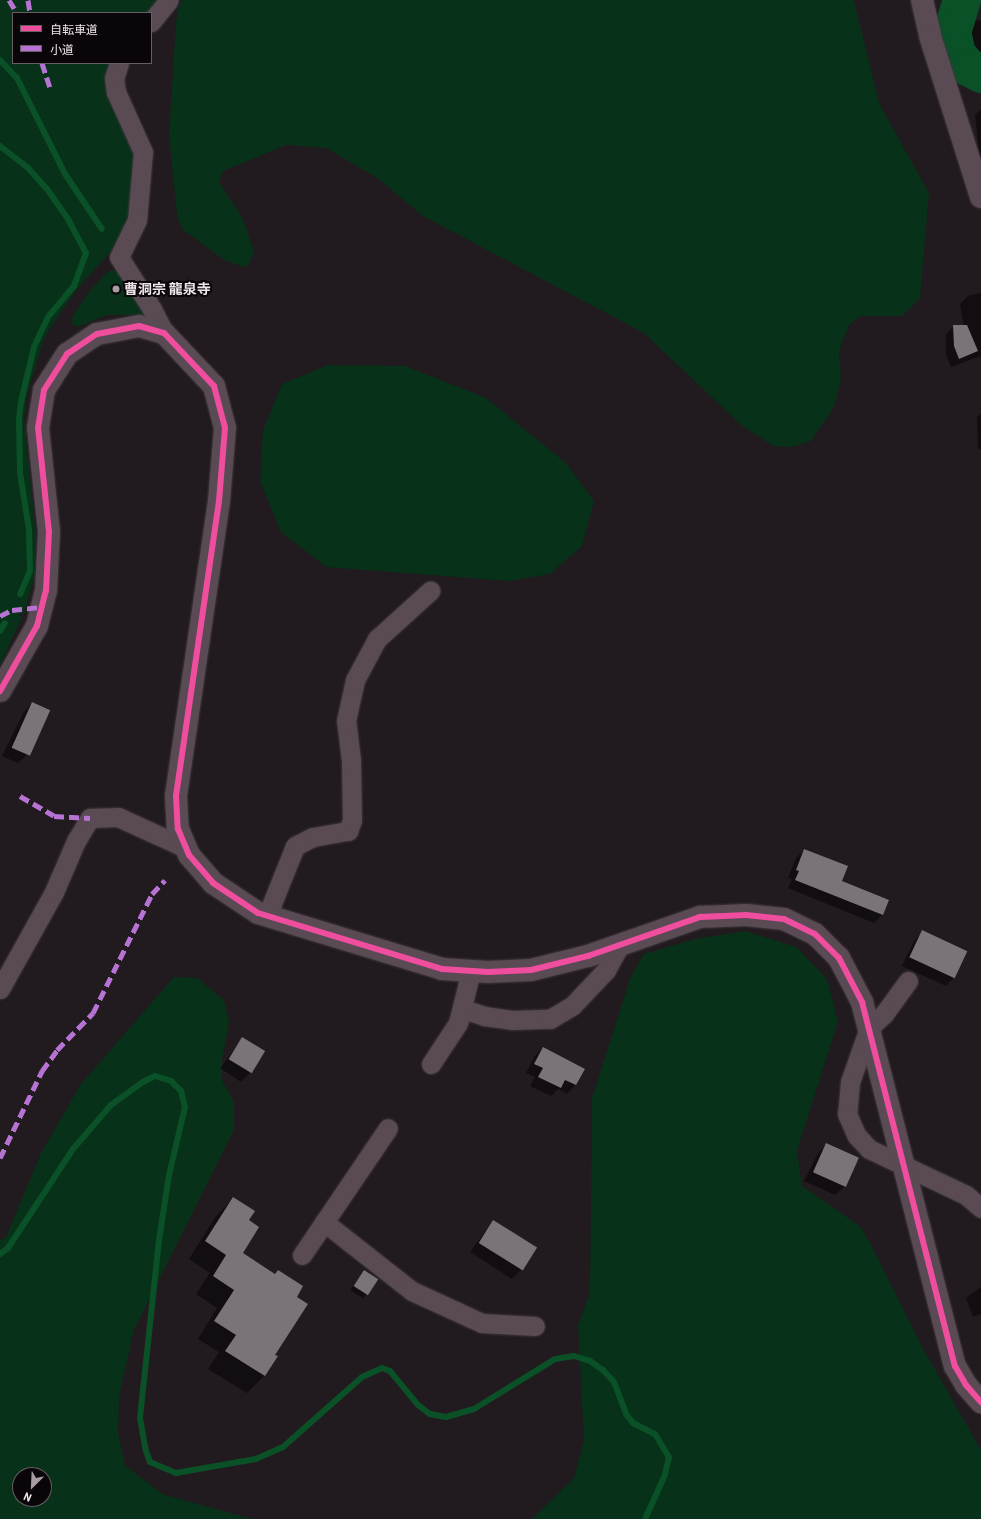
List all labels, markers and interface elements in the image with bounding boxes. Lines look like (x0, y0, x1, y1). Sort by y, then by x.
legend (12, 12, 152, 64)
text: 自転車道 (50, 22, 98, 36)
text: 小道 (50, 42, 74, 56)
place label: 曹洞宗 龍泉寺 (124, 281, 211, 297)
marker: 曹洞宗 龍泉寺 (111, 284, 121, 294)
north arrow (12, 1467, 52, 1507)
text: N (21, 1490, 33, 1505)

